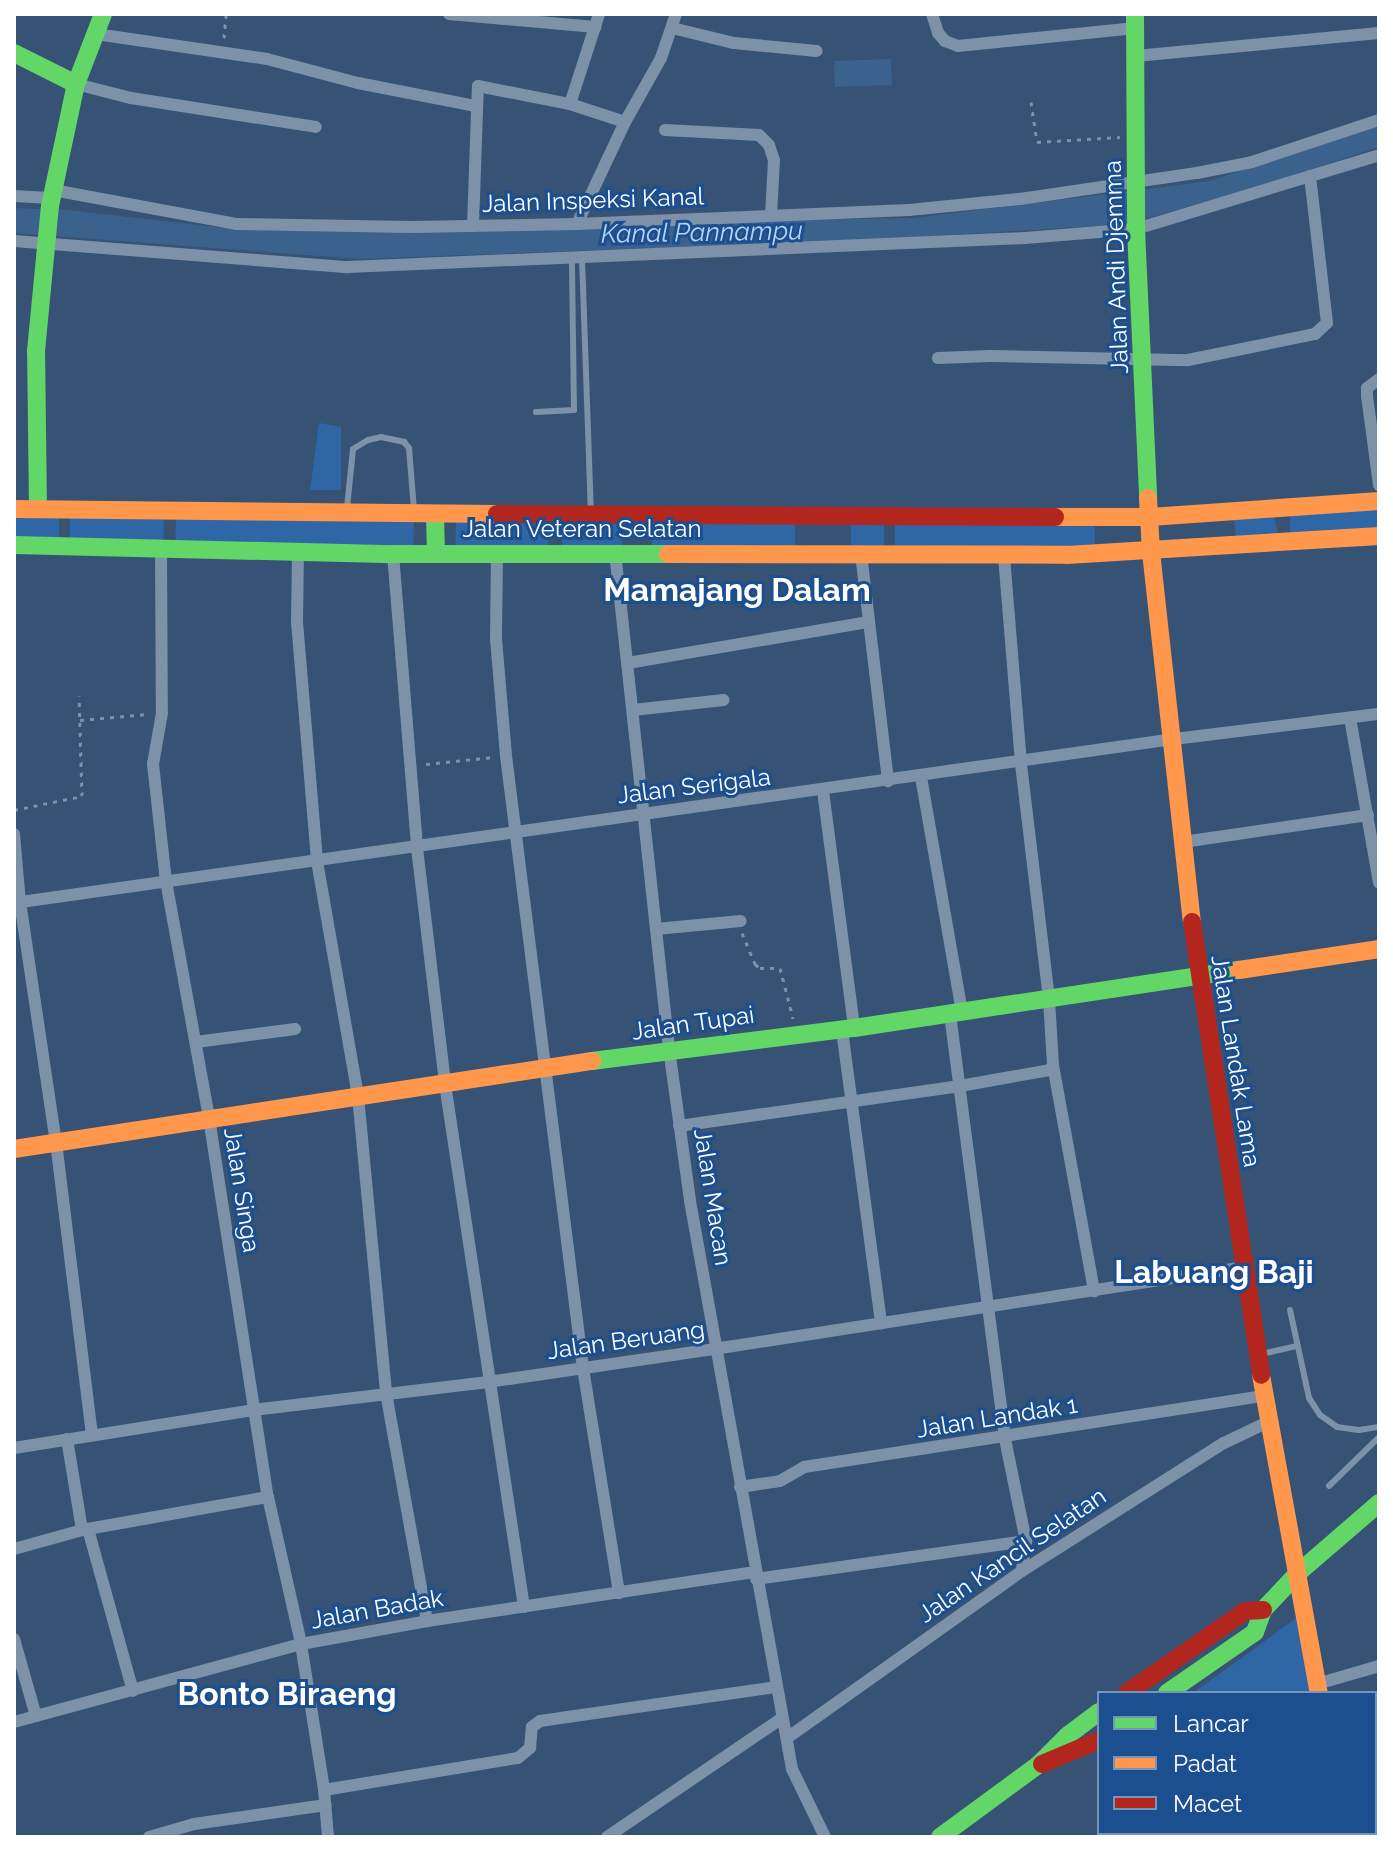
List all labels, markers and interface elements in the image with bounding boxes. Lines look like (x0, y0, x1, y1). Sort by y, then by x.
street label: Jalan Andi Djemma (1098, 159, 1134, 375)
street label: Jalan Inspeksi Kanal (481, 182, 705, 218)
water label: Kanal Pannampu (600, 216, 804, 250)
street label: Jalan Veteran Selatan (462, 515, 702, 543)
district label: Mamajang Dalam (603, 571, 871, 609)
street label: Jalan Serigala (616, 762, 772, 810)
street label: Jalan Landak Lama (1205, 953, 1267, 1169)
street label: Jalan Tupai (630, 1000, 756, 1046)
street label: Jalan Singa (218, 1126, 266, 1254)
street label: Jalan Macan (688, 1126, 738, 1268)
district label: Labuang Baji (1114, 1253, 1314, 1291)
street label: Jalan Beruang (545, 1315, 707, 1365)
street label: Jalan Landak 1 (915, 1390, 1079, 1444)
street label: Jalan Kancil Selatan (912, 1481, 1112, 1629)
street label: Jalan Badak (309, 1583, 445, 1635)
district label: Bonto Biraeng (178, 1675, 396, 1713)
legend (1097, 1691, 1377, 1835)
text: Lancar (1173, 1709, 1249, 1738)
text: Padat (1173, 1749, 1237, 1778)
text: Macet (1173, 1789, 1242, 1818)

